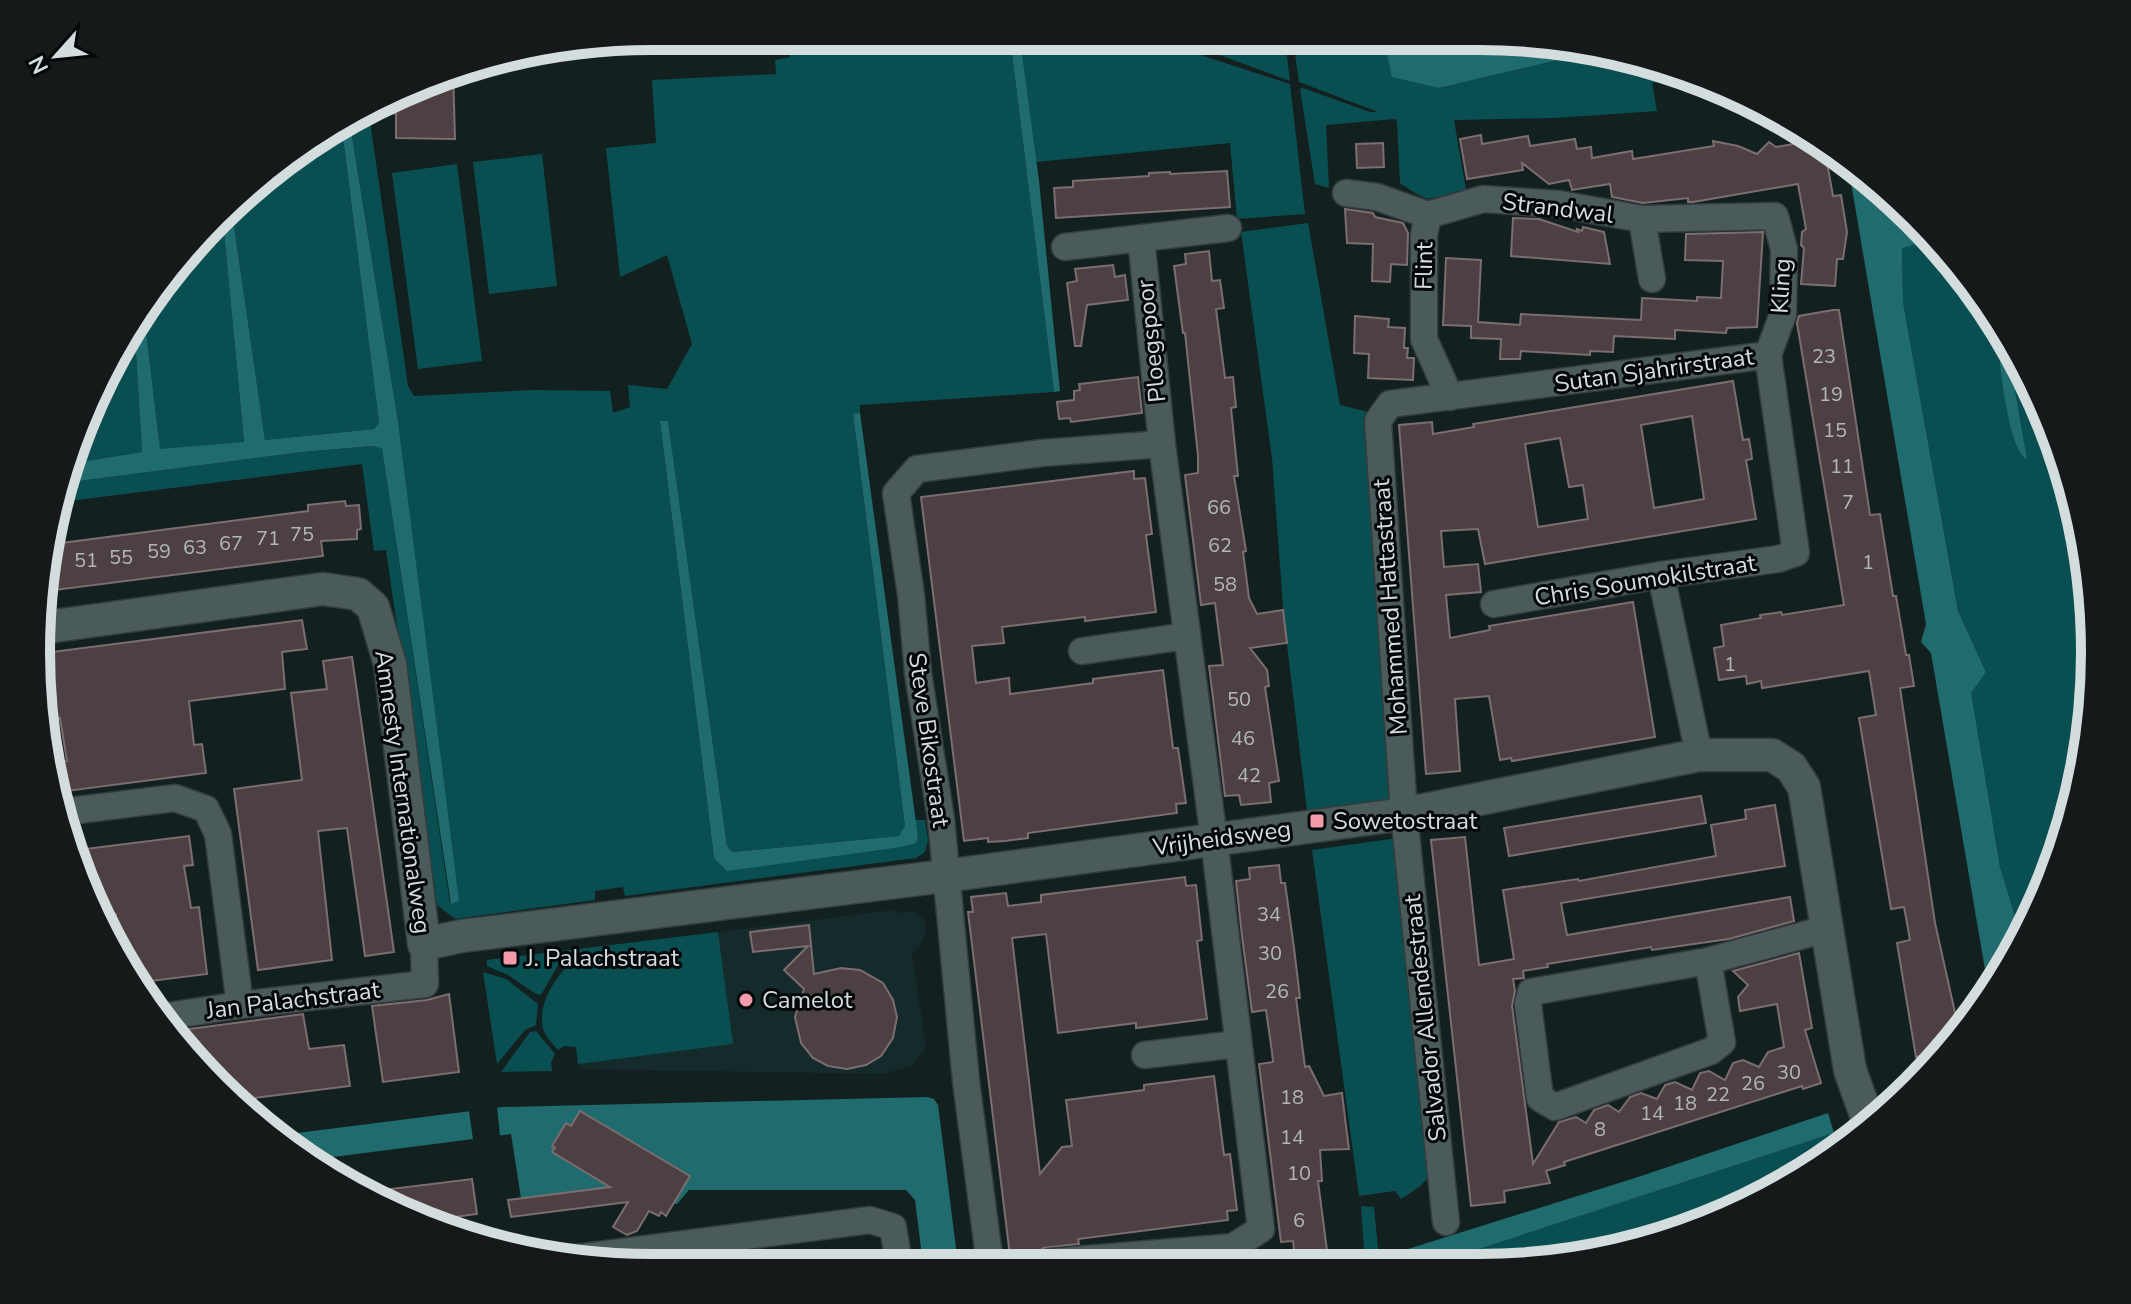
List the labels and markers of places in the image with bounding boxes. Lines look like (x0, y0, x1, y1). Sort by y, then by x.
place label: Sowetostraat (1333, 805, 1478, 837)
marker: Sowetostraat (1308, 812, 1326, 830)
place label: J. Palachstraat (525, 942, 680, 974)
marker: J. Palachstraat (501, 949, 519, 967)
place label: Camelot (762, 984, 853, 1016)
marker: Camelot (737, 991, 755, 1009)

